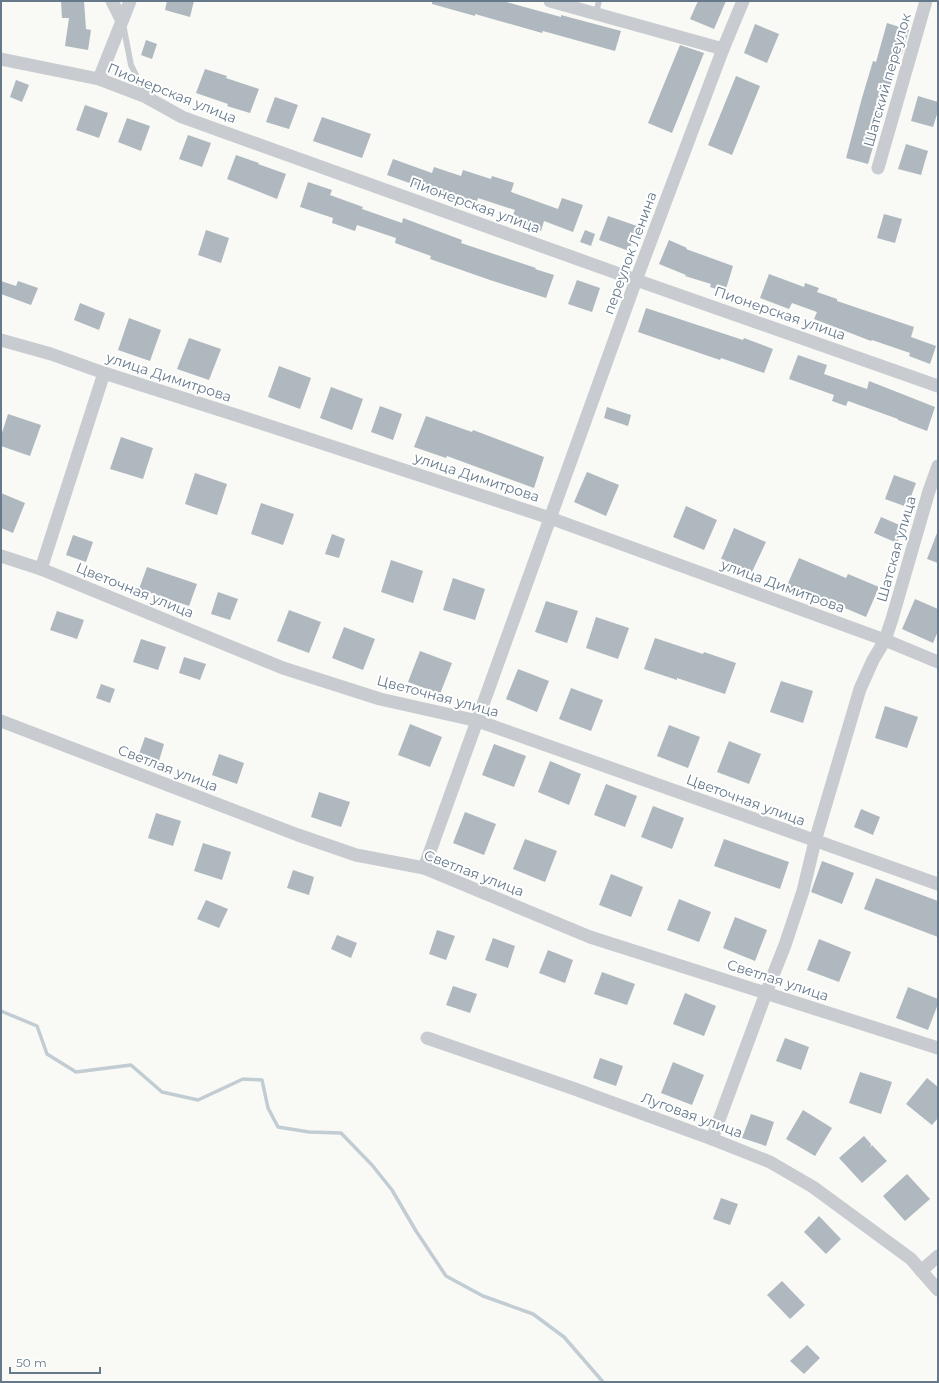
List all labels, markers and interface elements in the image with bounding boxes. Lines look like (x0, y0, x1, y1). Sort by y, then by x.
street label: Шатский переулок (859, 11, 915, 149)
street label: Пионерская улица (105, 59, 239, 127)
street label: Пионерская улица (407, 173, 543, 237)
street label: переулок Ленина (599, 189, 661, 317)
street label: Пионерская улица (712, 282, 848, 344)
street label: улица Димитрова (103, 348, 234, 406)
street label: улица Димитрова (411, 448, 542, 506)
street label: Шатская улица (872, 494, 920, 604)
street label: улица Димитрова (718, 555, 847, 617)
street label: Цветочная улица (73, 558, 197, 622)
street label: Цветочная улица (375, 671, 501, 721)
street label: Светлая улица (115, 741, 221, 795)
street label: Цветочная улица (684, 770, 808, 830)
street label: Светлая улица (421, 846, 527, 900)
street label: Светлая улица (725, 955, 831, 1005)
street label: Луговая улица (639, 1088, 745, 1142)
scale bar (10, 1349, 100, 1375)
text: 50 m (16, 1355, 47, 1370)

